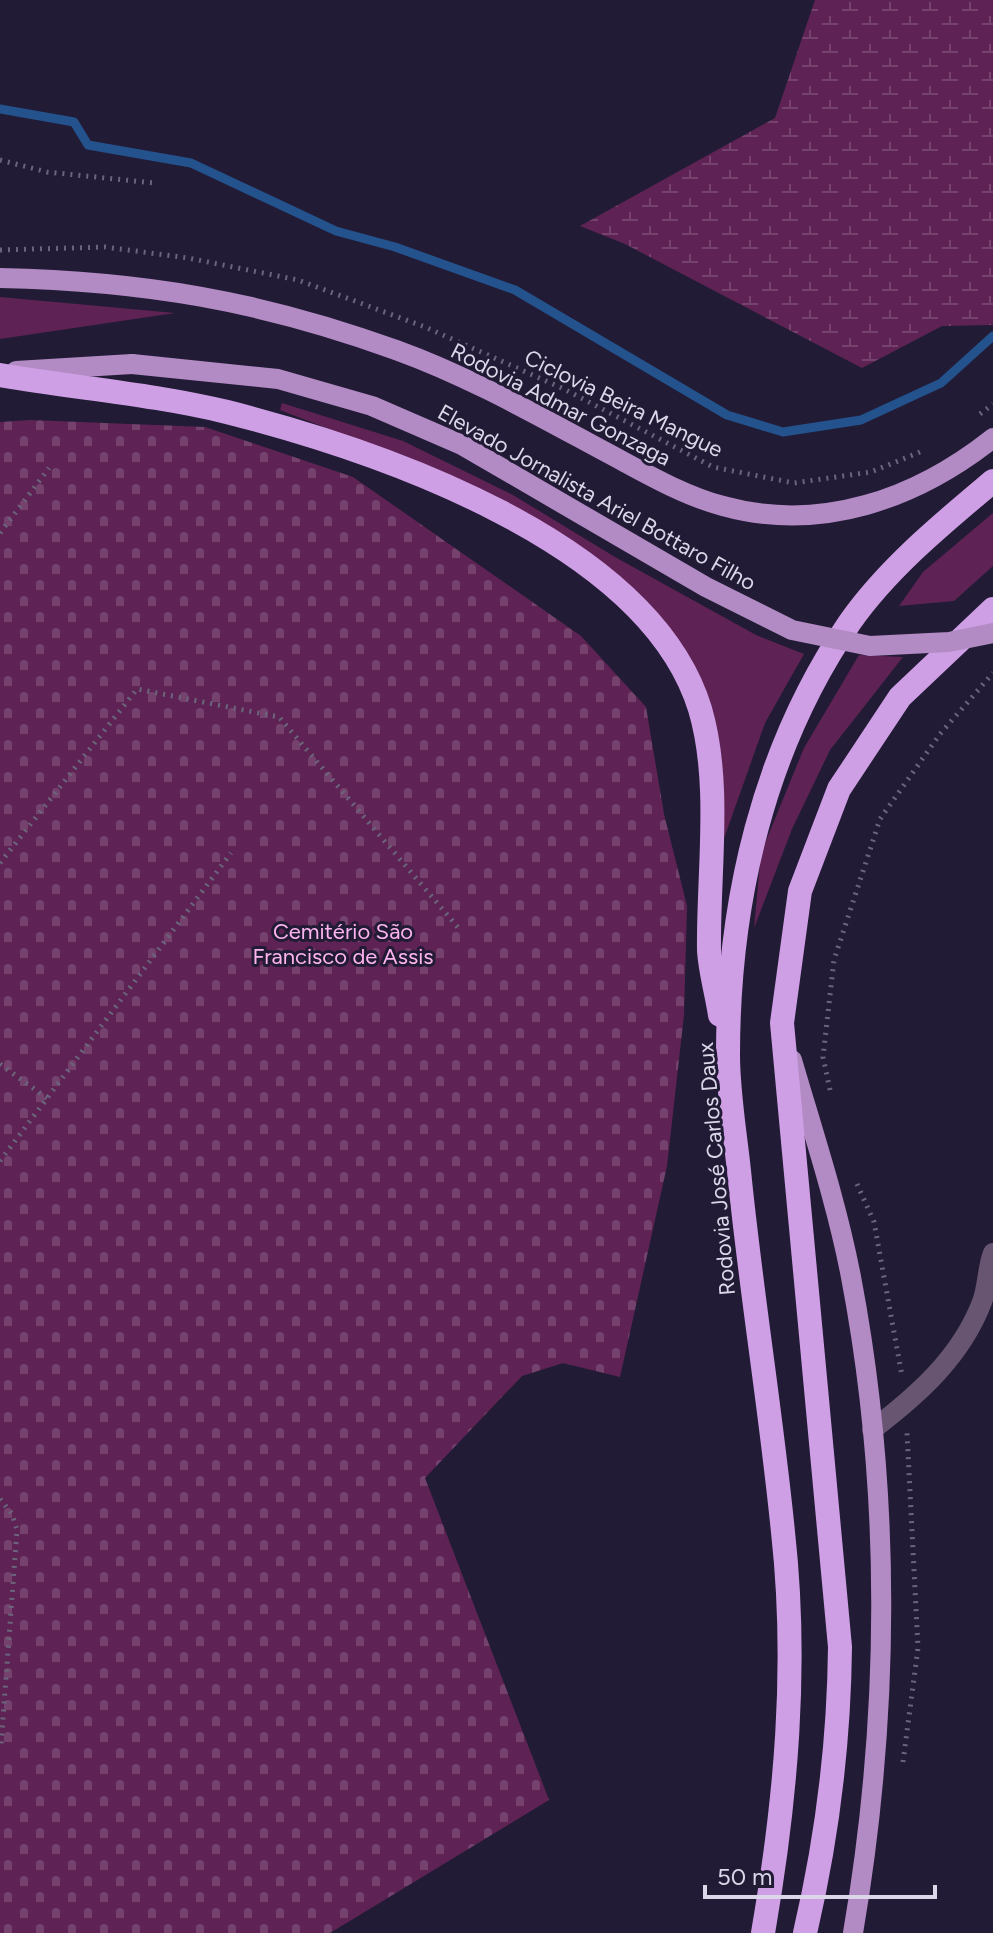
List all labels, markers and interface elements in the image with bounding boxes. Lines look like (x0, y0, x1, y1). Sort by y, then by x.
street label: Rodovia Admar Gonzaga (446, 337, 675, 472)
street label: Ciclovia Beira Mangue (520, 344, 727, 463)
street label: Elevado Jornalista Ariel Bottaro Filho (433, 398, 761, 596)
park label: Cemitério São Francisco de Assis (252, 918, 434, 970)
street label: Rodovia José Carlos Daux (692, 1041, 741, 1297)
scale bar (705, 1849, 935, 1899)
text: 50 m (717, 1862, 773, 1891)

